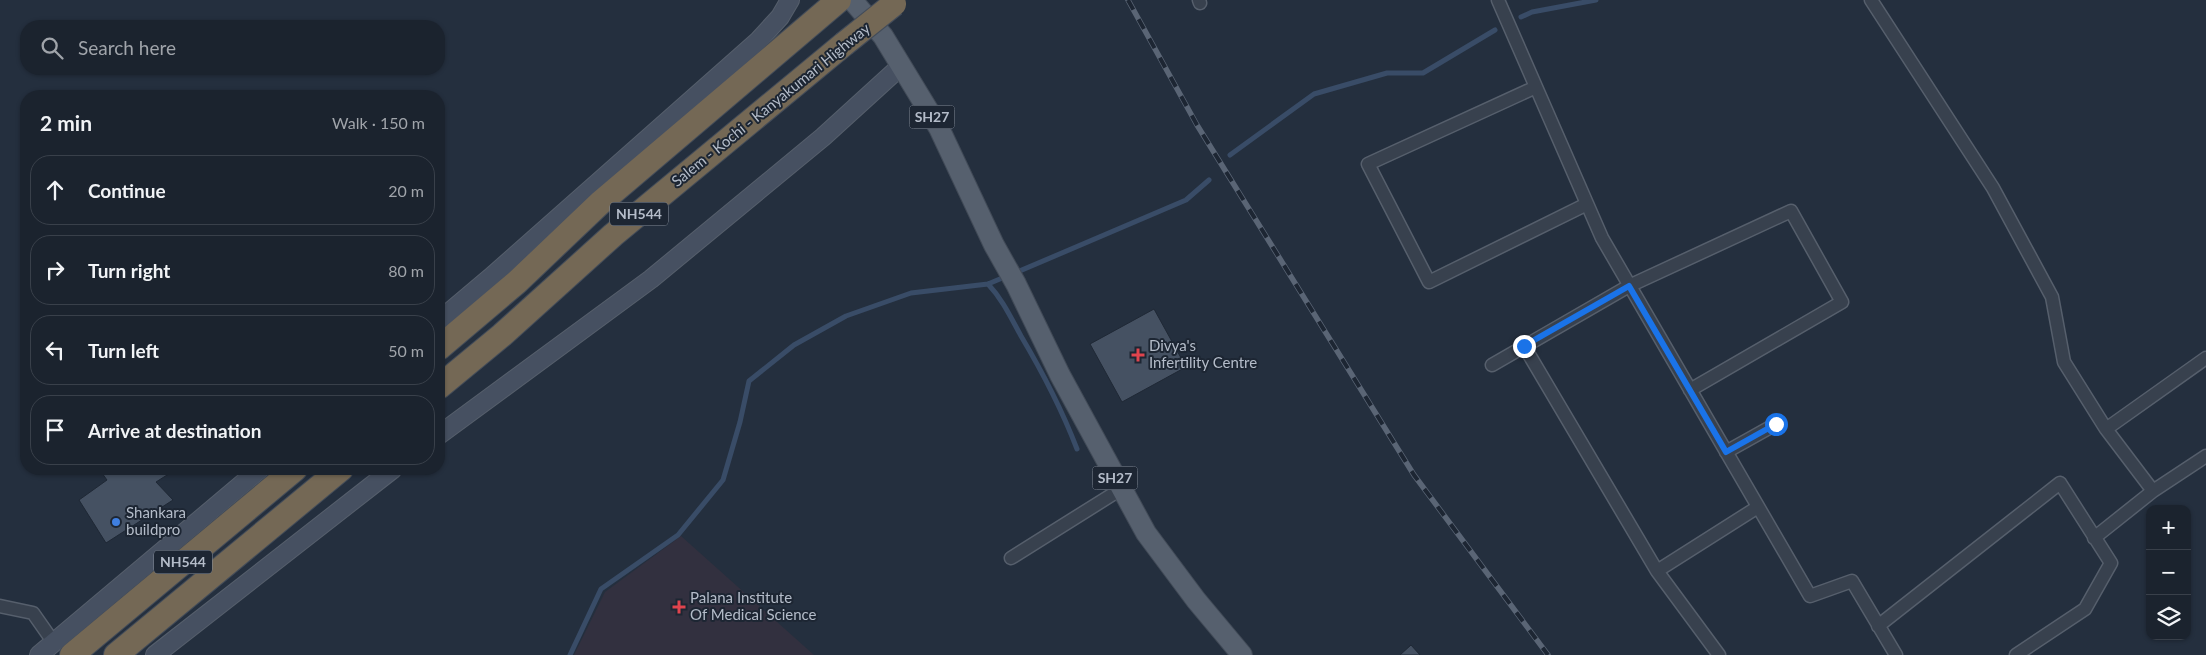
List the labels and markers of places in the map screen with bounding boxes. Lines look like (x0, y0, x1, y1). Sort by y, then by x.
place label: Divya's Infertility Centre (1149, 336, 1257, 371)
marker: Divya's Infertility Centre (1131, 348, 1145, 362)
place label: Shankara buildpro (126, 503, 186, 538)
marker: Shankara buildpro (110, 516, 122, 528)
place label: Palana Institute Of Medical Science (690, 588, 817, 623)
marker: Palana Institute Of Medical Science (672, 600, 686, 614)

